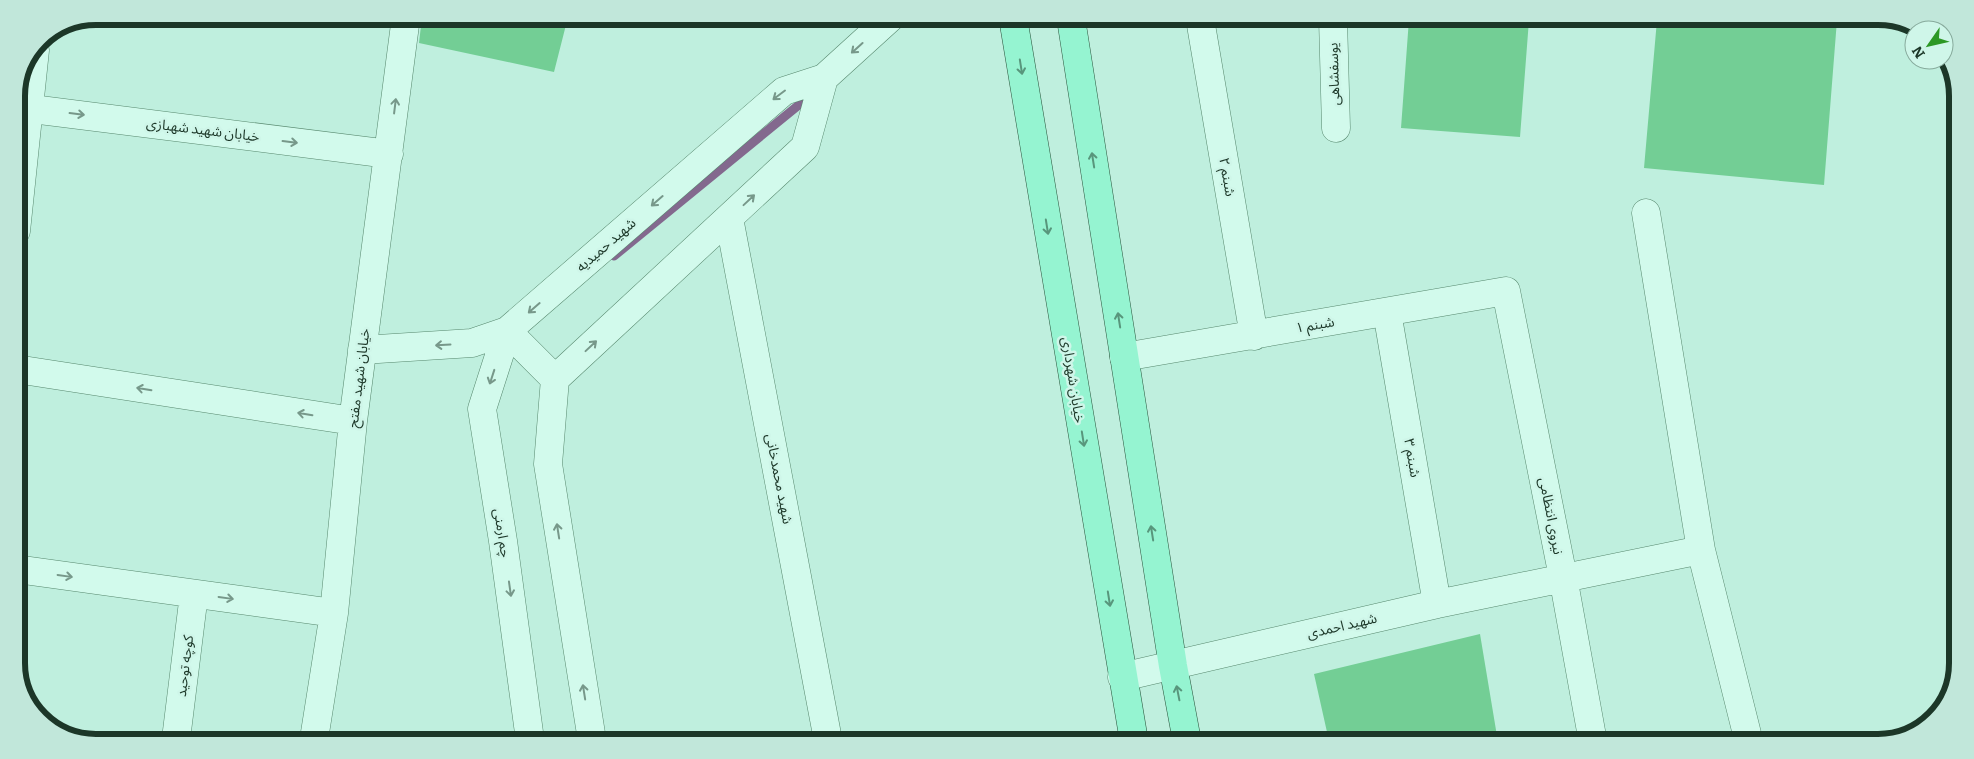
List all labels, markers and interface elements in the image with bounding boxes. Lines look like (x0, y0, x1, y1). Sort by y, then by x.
north arrow (1904, 20, 1954, 70)
one-way arrow (851, 42, 864, 54)
street label: یوسفشاهی (1324, 42, 1344, 106)
text: N (1908, 43, 1929, 61)
one-way arrow (1016, 58, 1026, 74)
one-way arrow (773, 89, 786, 100)
one-way arrow (390, 98, 400, 114)
one-way arrow (69, 109, 85, 119)
street label: خیابان شهید شهبازی (145, 115, 261, 145)
one-way arrow (282, 137, 298, 147)
one-way arrow (1088, 152, 1098, 168)
street label: شبنم ۲ (1213, 156, 1239, 198)
one-way arrow (742, 194, 755, 206)
one-way arrow (650, 196, 663, 207)
street label: شهید حمیدیه (573, 214, 639, 276)
one-way arrow (1043, 218, 1053, 234)
one-way arrow (528, 302, 541, 313)
one-way arrow (1113, 313, 1123, 329)
street label: شبنم ۱ (1294, 313, 1336, 339)
street label: خیابان شهید مفتح (344, 327, 376, 429)
street label: خیابان شهرداری (1058, 336, 1088, 424)
one-way arrow (435, 340, 451, 349)
one-way arrow (585, 340, 598, 352)
one-way arrow (487, 369, 496, 385)
one-way arrow (136, 383, 152, 393)
one-way arrow (297, 408, 313, 418)
one-way arrow (1078, 431, 1088, 447)
street label: شهید محمدخانی (762, 432, 796, 526)
street label: شبنم ۳ (1398, 437, 1424, 479)
street label: نیروی انتظامی (1535, 476, 1567, 556)
street label: چم ارمنی (488, 507, 514, 559)
one-way arrow (553, 523, 563, 539)
one-way arrow (1147, 525, 1157, 541)
one-way arrow (56, 571, 72, 581)
one-way arrow (505, 580, 515, 596)
one-way arrow (1105, 591, 1115, 607)
one-way arrow (217, 593, 233, 603)
street label: شهید احمدی (1305, 610, 1379, 642)
street label: کوچه توحید (173, 634, 198, 698)
one-way arrow (579, 684, 589, 700)
one-way arrow (1173, 686, 1182, 702)

